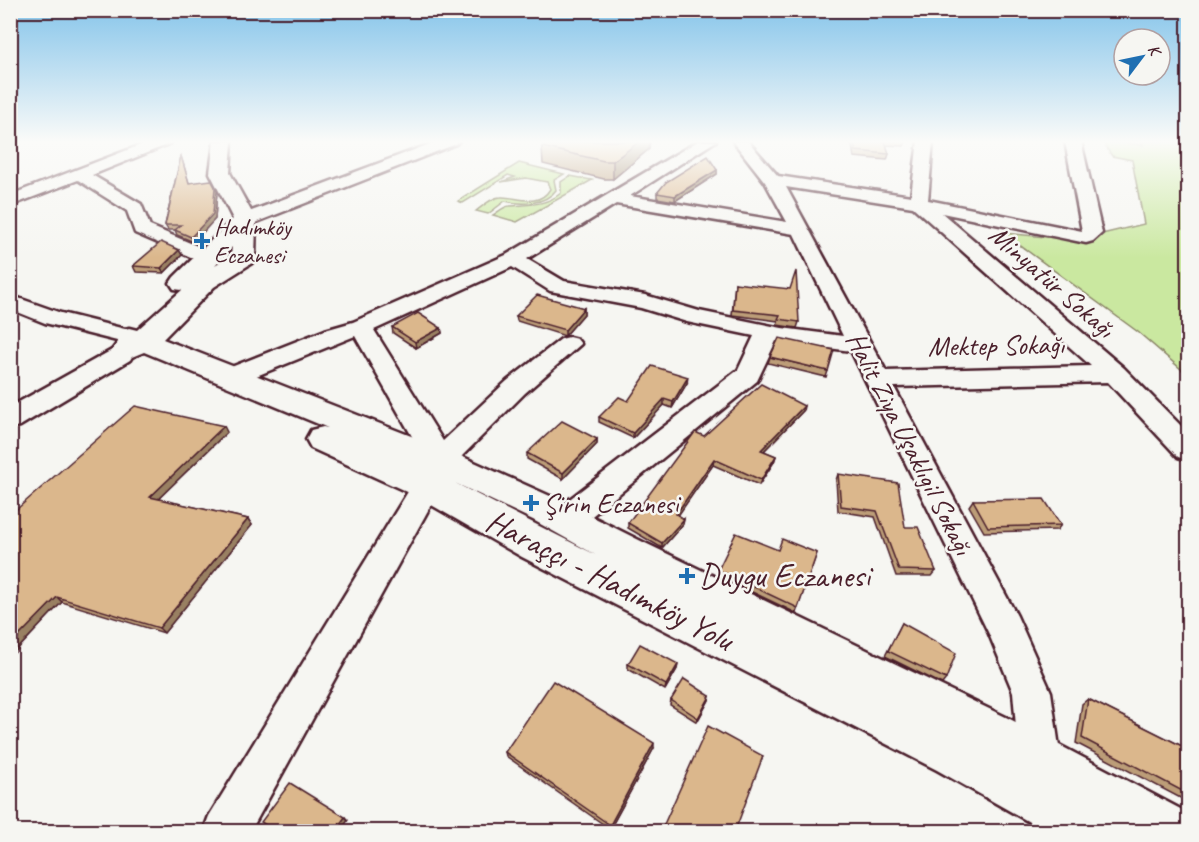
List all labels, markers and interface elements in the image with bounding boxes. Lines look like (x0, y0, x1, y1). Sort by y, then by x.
north arrow (1112, 27, 1172, 87)
text: K (1143, 41, 1167, 62)
place label: Hadımköy Eczanesi (214, 212, 293, 270)
street label: Minyatür Sokağı (982, 217, 1123, 346)
marker: Hadımköy Eczanesi (195, 234, 209, 248)
street label: Halit Ziya Uşaklıgil Sokağı (839, 326, 982, 562)
street label: Mektep Sokağı (928, 326, 1066, 364)
place label: Şirin Eczanesi (543, 486, 682, 521)
marker: Şirin Eczanesi (524, 496, 538, 510)
street label: Haraççı - Hadımköy Yolu (479, 500, 742, 661)
place label: Duygu Eczanesi (699, 555, 874, 597)
marker: Duygu Eczanesi (680, 569, 694, 583)

